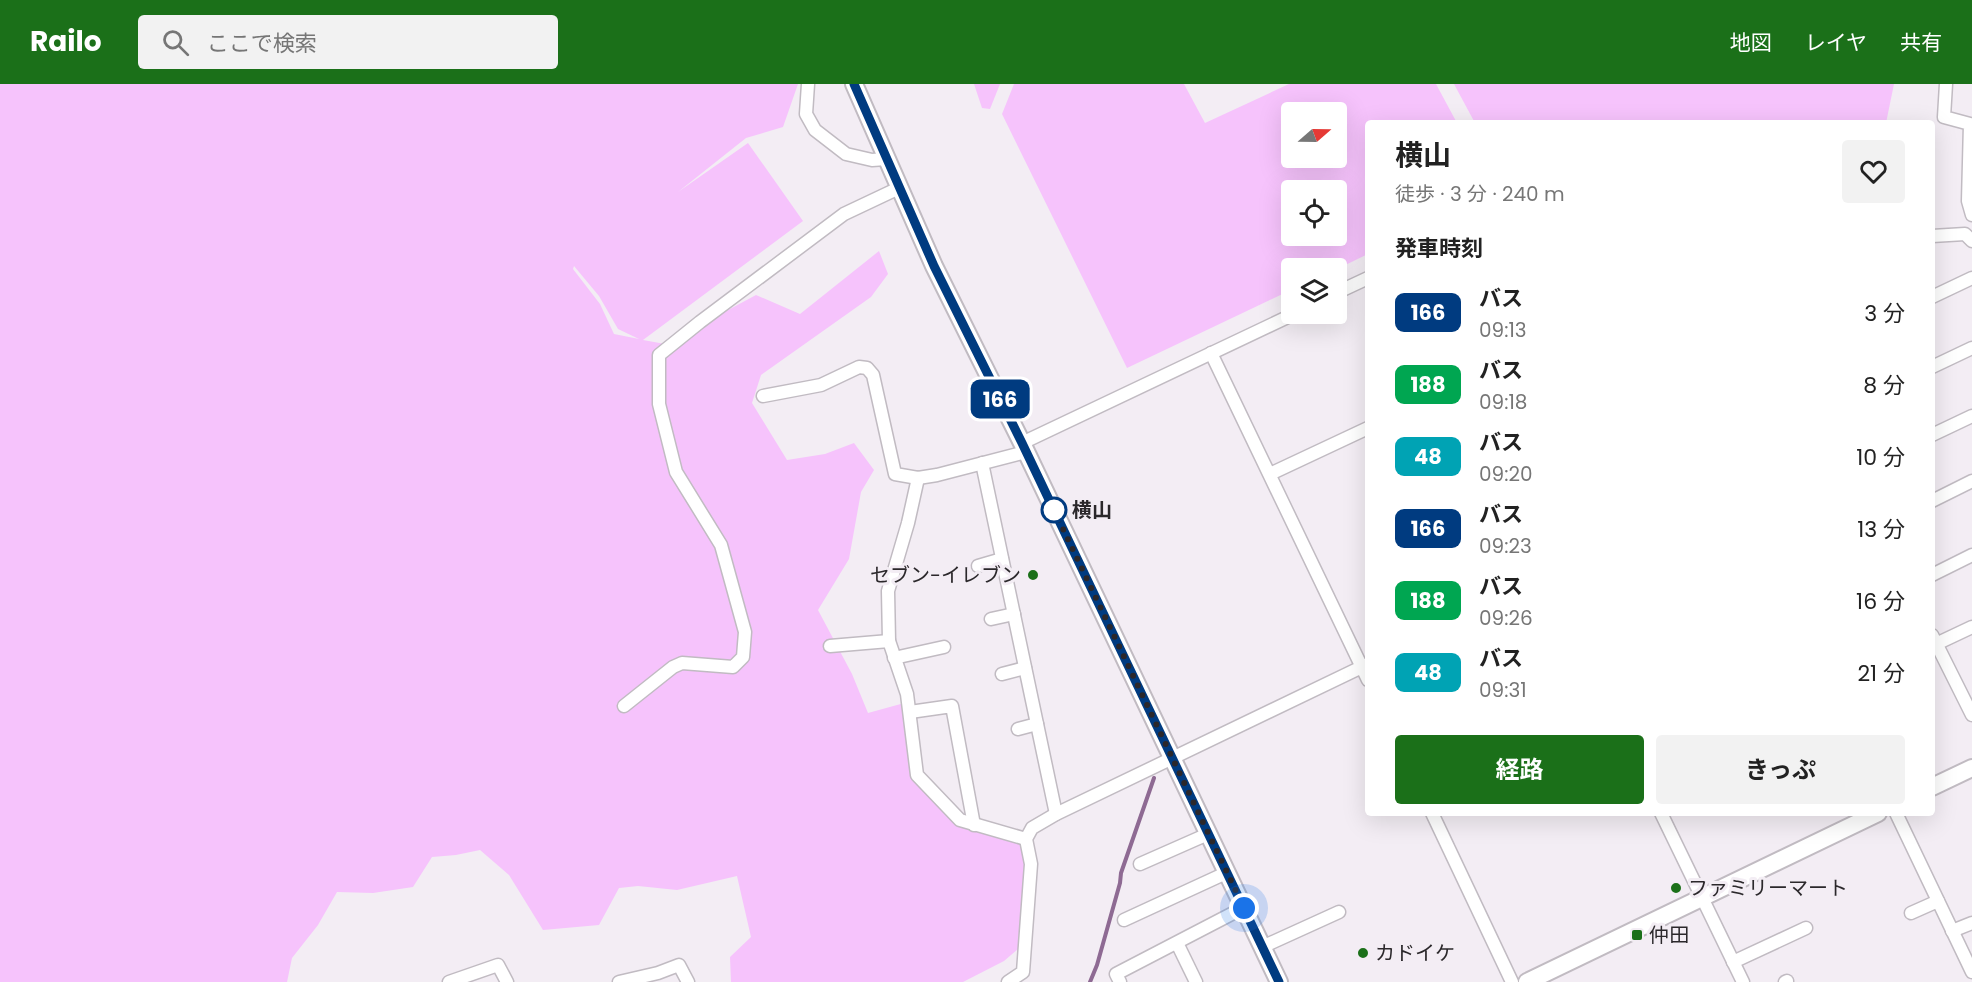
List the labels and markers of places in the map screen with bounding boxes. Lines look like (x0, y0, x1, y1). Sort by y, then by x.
place label: 横山 (1072, 496, 1112, 524)
marker: 横山 (1041, 497, 1067, 523)
place label: セブン-イレブン (870, 561, 1021, 589)
marker: セブン-イレブン (1026, 568, 1040, 582)
place label: ファミリーマート (1688, 874, 1848, 902)
marker: ファミリーマート (1669, 881, 1683, 895)
place label: 仲田 (1649, 921, 1689, 949)
marker: 仲田 (1630, 928, 1644, 942)
place label: カドイケ (1375, 939, 1455, 967)
marker: カドイケ (1356, 946, 1370, 960)

